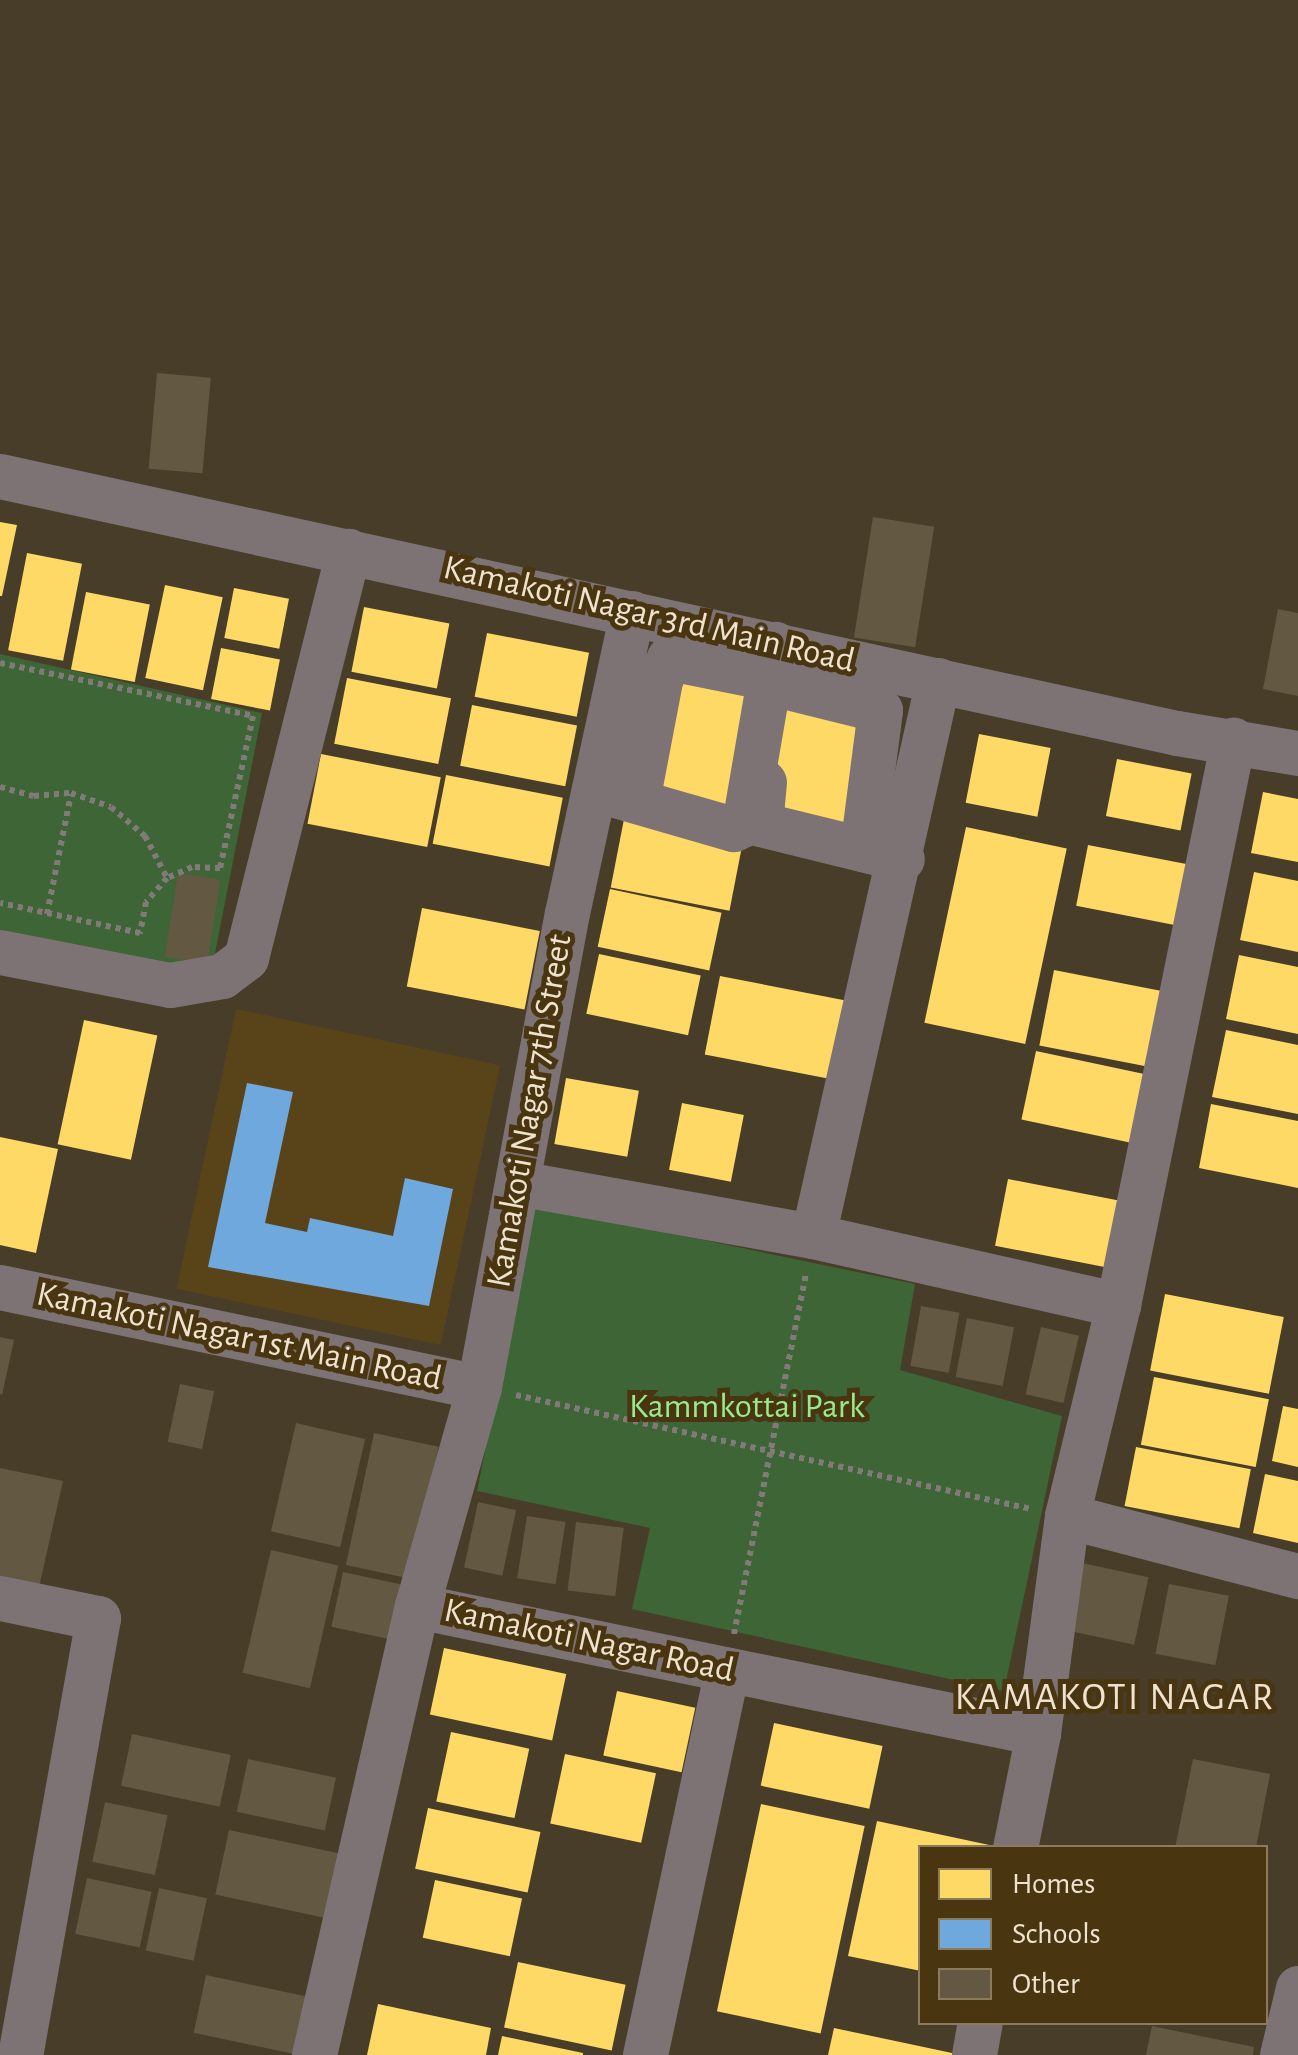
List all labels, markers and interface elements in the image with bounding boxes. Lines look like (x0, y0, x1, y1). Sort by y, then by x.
street label: Kamakoti Nagar 3rd Main Road (439, 547, 859, 683)
street label: Kamakoti Nagar 7th Street (478, 931, 582, 1291)
street label: Kamakoti Nagar 1st Main Road (33, 1274, 445, 1400)
park label: Kammkottai Park (629, 1386, 865, 1428)
street label: Kamakoti Nagar Road (440, 1590, 738, 1692)
district label: KAMAKOTI NAGAR (955, 1676, 1275, 1722)
legend (918, 1845, 1268, 2025)
text: Homes (1012, 1869, 1095, 1899)
text: Schools (1012, 1919, 1101, 1949)
text: Other (1012, 1969, 1080, 1999)

